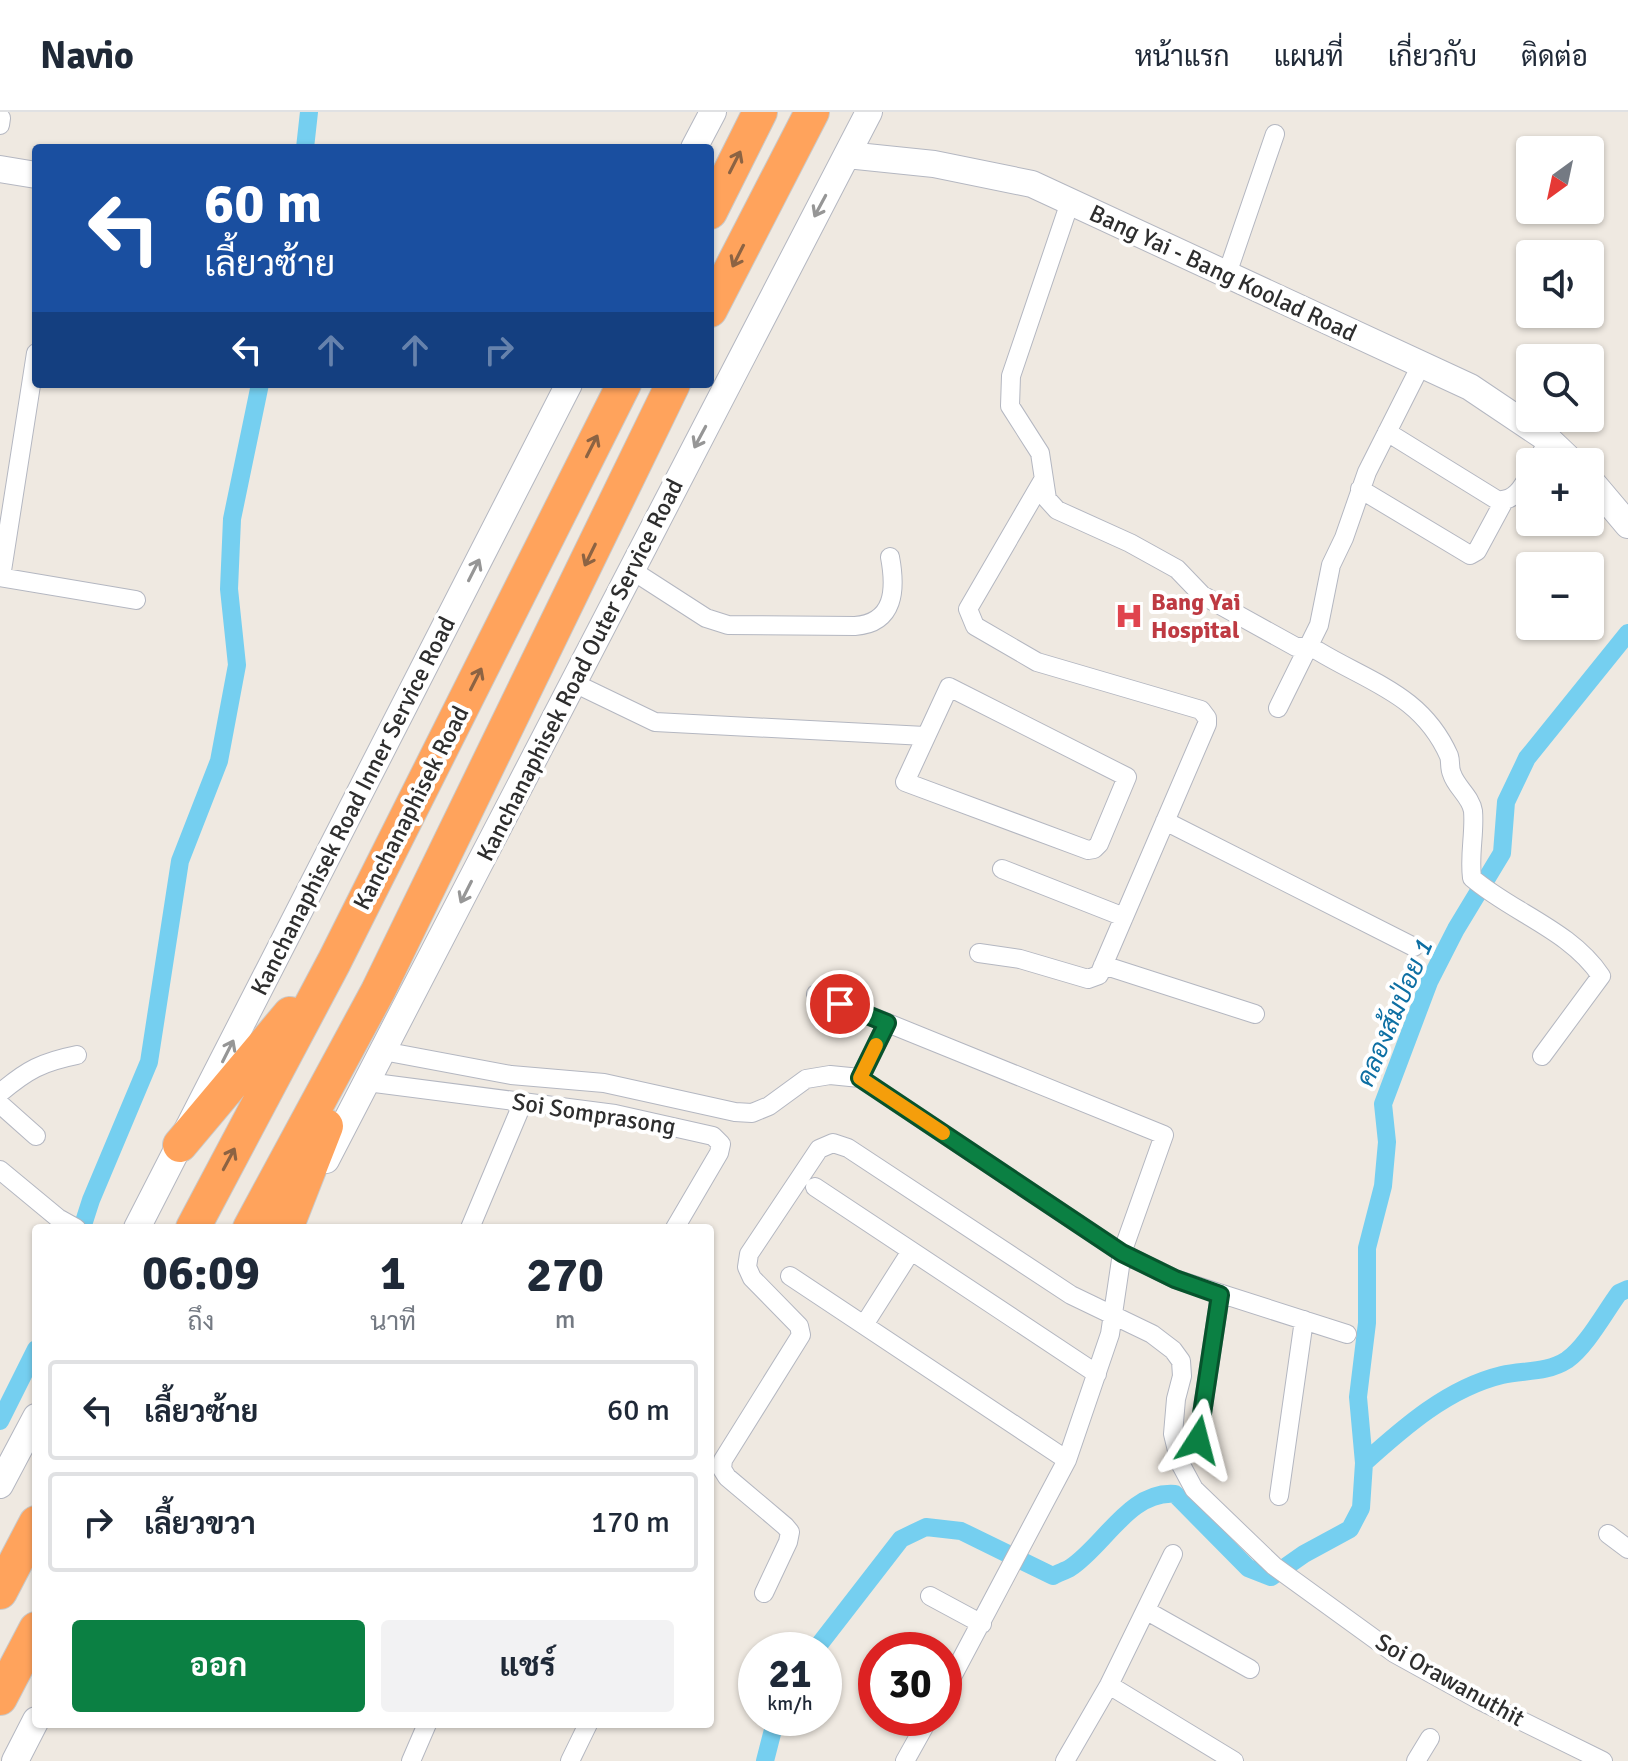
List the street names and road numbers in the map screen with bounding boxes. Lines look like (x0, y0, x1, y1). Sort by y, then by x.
street label: Bang Yai - Bang Koolad Road (1085, 198, 1361, 348)
street label: Kanchanaphisek Road Outer Service Road (470, 474, 690, 866)
street label: Kanchanaphisek Road Inner Service Road (245, 612, 461, 1000)
street label: Kanchanaphisek Road (347, 701, 475, 915)
street label: Soi Somprasong (510, 1086, 678, 1142)
street label: Soi Orawanuthit (1370, 1627, 1530, 1733)

